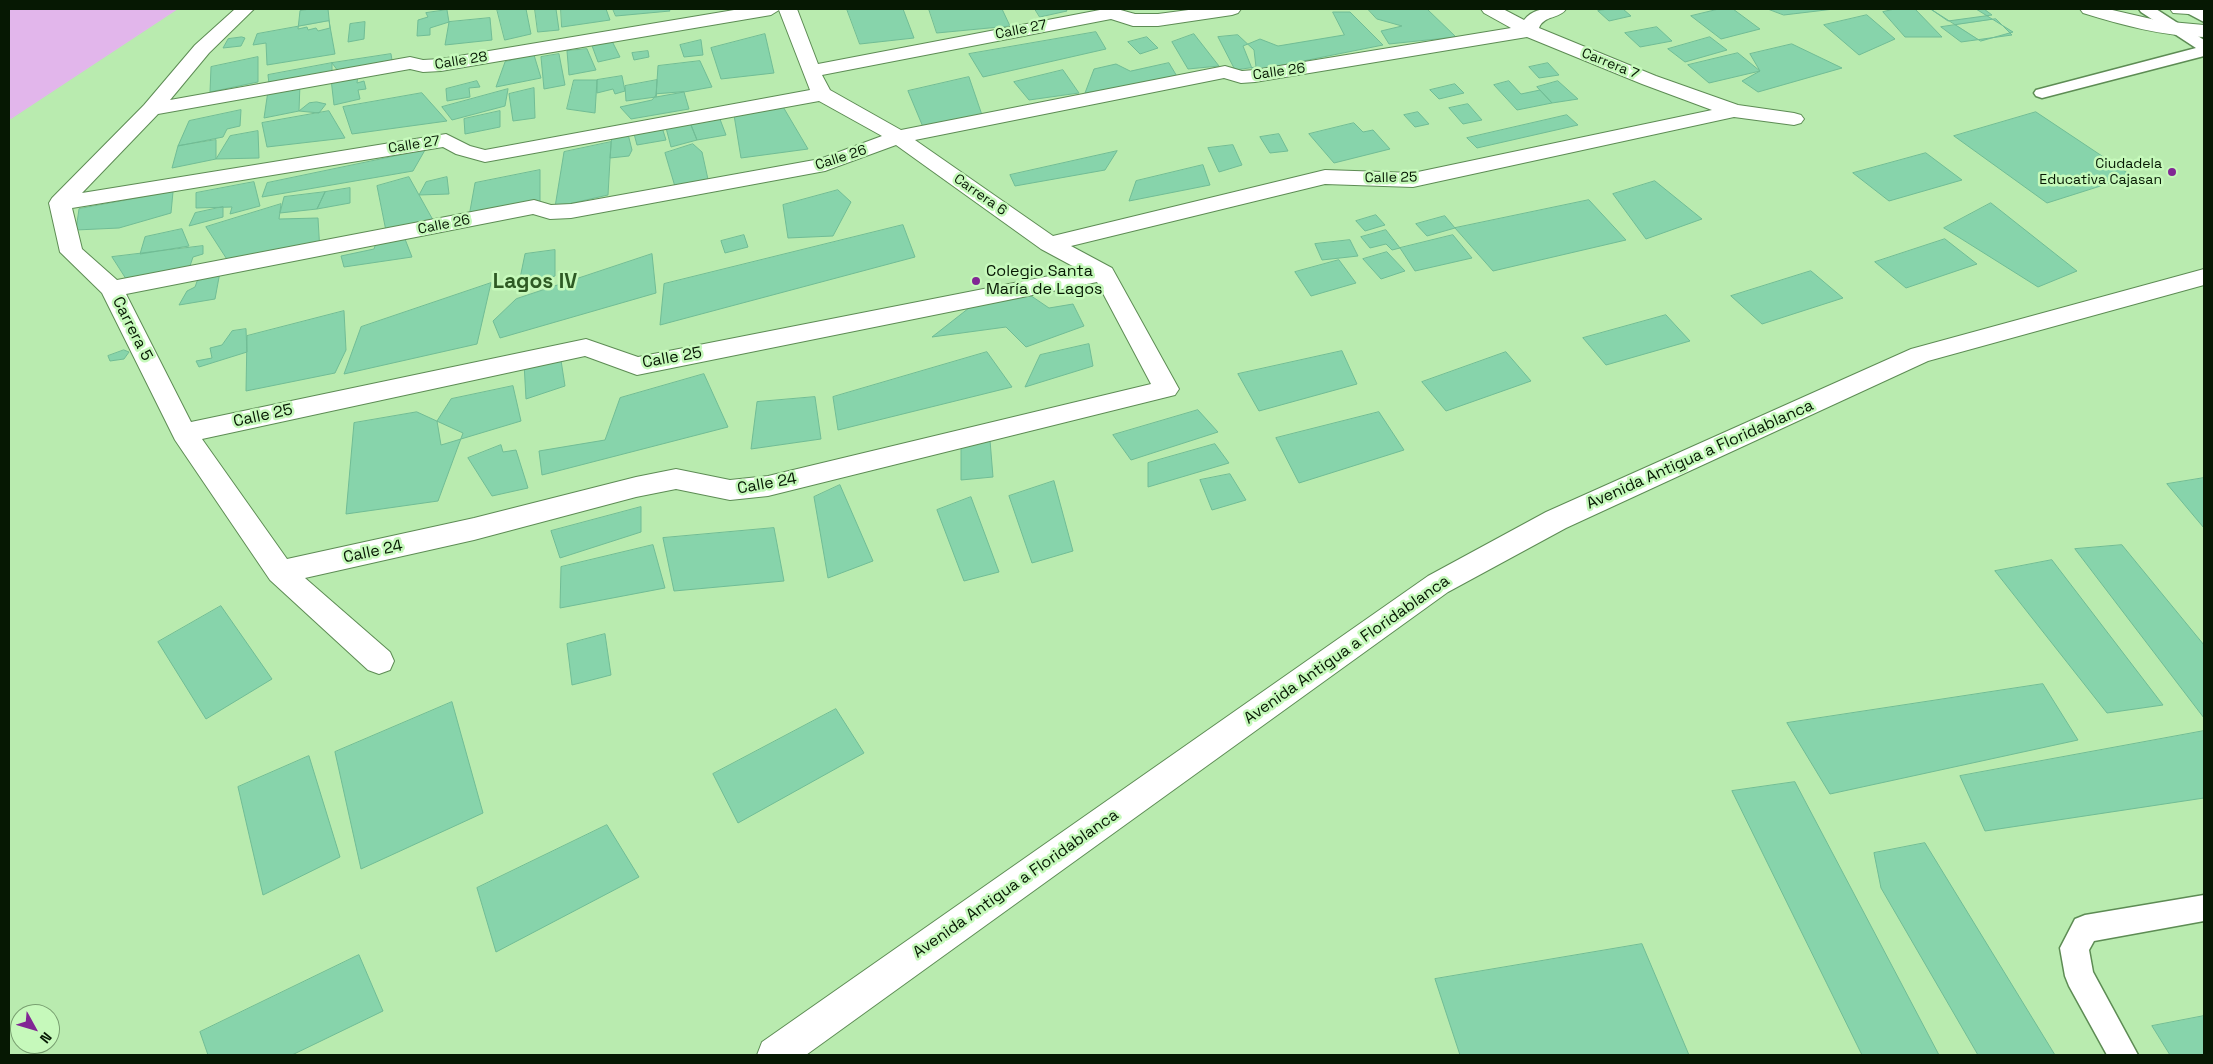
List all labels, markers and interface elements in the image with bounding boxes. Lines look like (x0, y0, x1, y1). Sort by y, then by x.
street label: Calle 27 (994, 17, 1048, 43)
street label: Carrera 7 (1579, 45, 1641, 83)
street label: Calle 28 (434, 49, 488, 73)
street label: Calle 26 (1252, 60, 1306, 84)
street label: Calle 27 (387, 133, 441, 157)
street label: Calle 26 (813, 142, 869, 174)
place label: Ciudadela Educativa Cajasan (2039, 156, 2162, 188)
marker: Ciudadela Educativa Cajasan (2166, 166, 2178, 178)
street label: Calle 25 (1365, 169, 1417, 187)
street label: Carrera 6 (950, 171, 1010, 219)
street label: Calle 26 (416, 212, 472, 238)
place label: Colegio Santa María de Lagos (986, 262, 1103, 300)
district label: Lagos IV (493, 269, 577, 295)
marker: Colegio Santa María de Lagos (970, 275, 982, 287)
street label: Carrera 5 (108, 294, 156, 364)
street label: Calle 25 (641, 343, 703, 373)
street label: Avenida Antigua a Floridablanca (1584, 396, 1816, 514)
street label: Calle 25 (232, 400, 294, 432)
street label: Calle 24 (736, 469, 798, 499)
street label: Calle 24 (342, 536, 404, 568)
street label: Avenida Antigua a Floridablanca (1241, 571, 1453, 729)
street label: Avenida Antigua a Floridablanca (910, 805, 1122, 963)
north arrow (10, 1004, 60, 1054)
text: N (36, 1028, 56, 1047)

